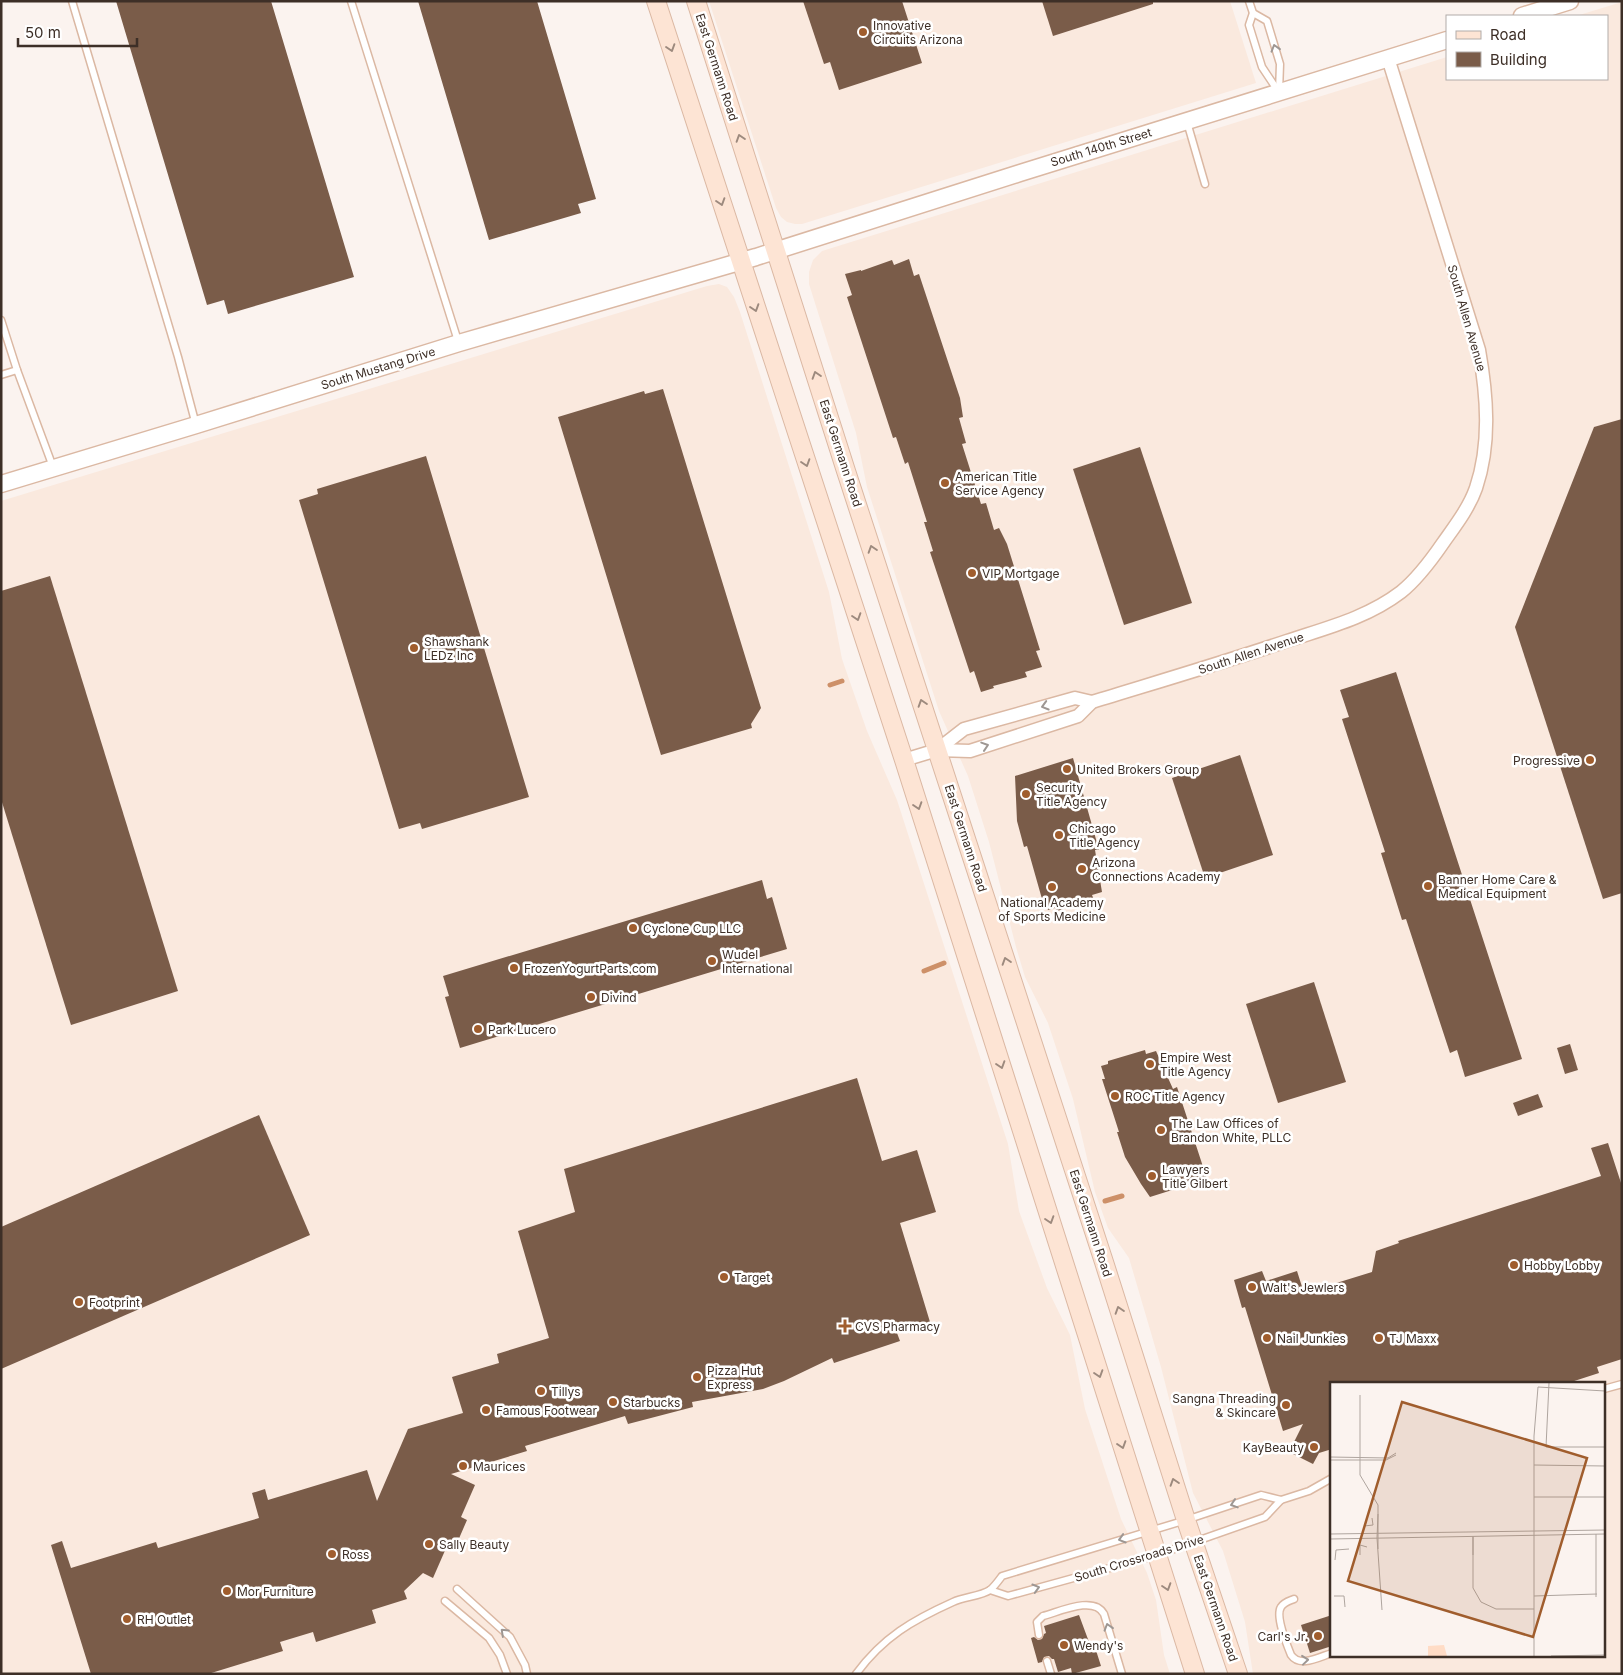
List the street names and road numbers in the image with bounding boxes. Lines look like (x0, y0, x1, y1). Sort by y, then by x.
street label: East Germann Road (693, 11, 741, 123)
street label: South 140th Street (1049, 124, 1153, 170)
street label: South Allen Avenue (1445, 263, 1489, 373)
street label: South Mustang Drive (319, 343, 437, 393)
street label: East Germann Road (817, 397, 865, 509)
street label: South Allen Avenue (1196, 629, 1306, 677)
street label: East Germann Road (942, 782, 990, 894)
street label: East Germann Road (1067, 1167, 1115, 1279)
street label: South Crossroads Drive (1072, 1531, 1206, 1585)
street label: East Germann Road (1191, 1553, 1241, 1663)

